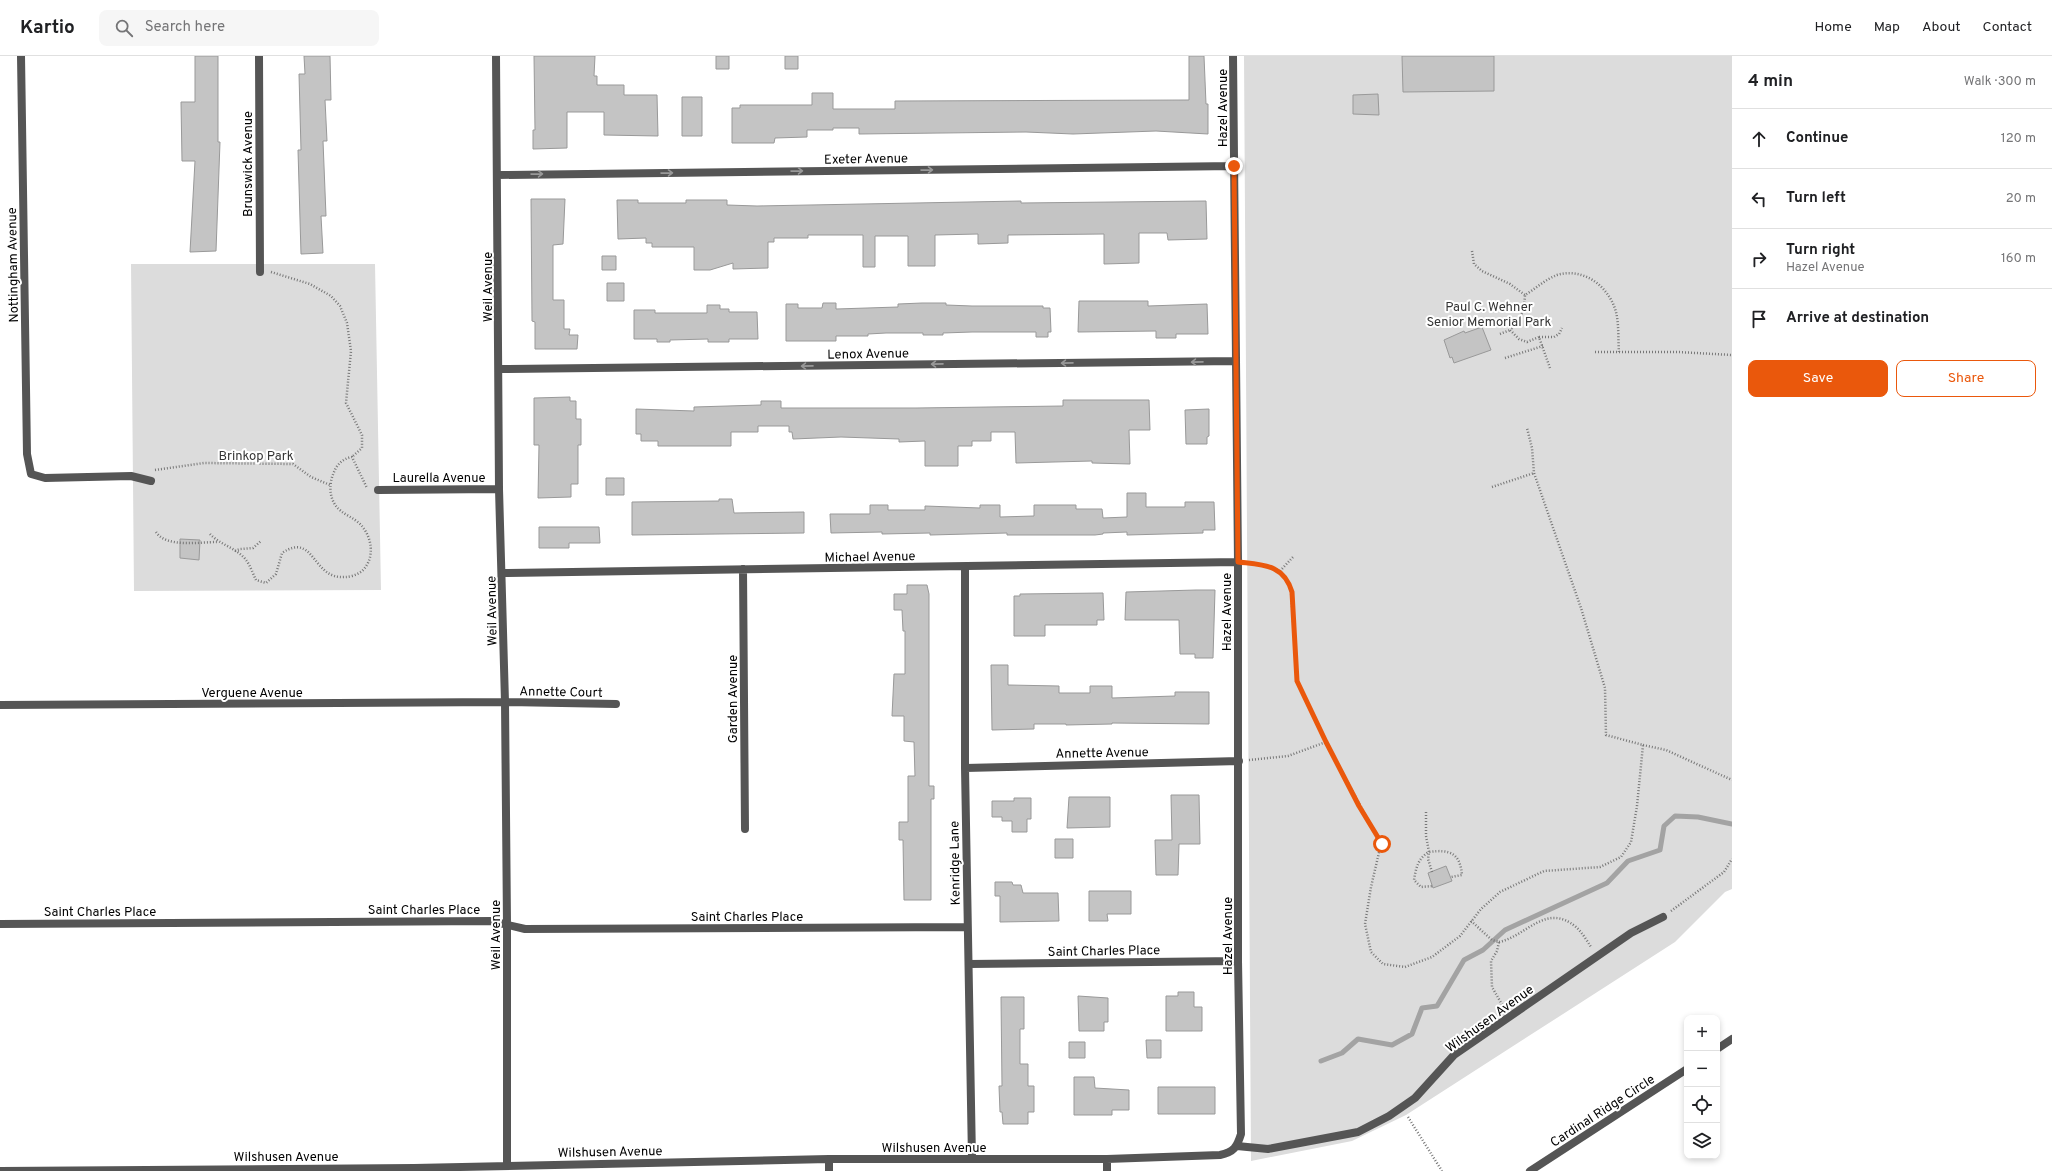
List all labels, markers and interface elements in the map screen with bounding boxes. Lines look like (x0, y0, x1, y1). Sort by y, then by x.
search box (99, 10, 379, 46)
text: Kartio (20, 16, 75, 40)
icon: search (113, 17, 135, 39)
text: Search here (145, 18, 225, 37)
text: Home (1815, 19, 1852, 36)
text: Map (1874, 19, 1900, 36)
text: About (1922, 19, 1961, 36)
text: Contact (1983, 19, 2032, 36)
street label: Hazel Avenue (1216, 69, 1232, 147)
text: 4 min (1748, 71, 1793, 93)
text: Walk · 300 m (1964, 74, 2036, 90)
street label: Brunswick Avenue (241, 111, 257, 217)
icon: ahead (1748, 128, 1770, 150)
text: Continue (1786, 129, 1848, 148)
text: 120 m (2001, 131, 2036, 147)
street label: Exeter Avenue (824, 151, 908, 169)
route end (1225, 157, 1243, 175)
one-way arrow (920, 166, 933, 173)
one-way arrow (790, 167, 803, 175)
one-way arrow (660, 169, 673, 177)
one-way arrow (530, 171, 543, 178)
icon: left (1748, 188, 1770, 210)
text: Turn left (1786, 189, 1846, 208)
text: 20 m (2006, 191, 2036, 207)
street label: Nottingham Avenue (5, 207, 23, 323)
text: Turn right (1786, 241, 1855, 260)
icon: right (1748, 248, 1770, 270)
text: 160 m (2001, 251, 2036, 267)
street label: Weil Avenue (481, 252, 497, 322)
text: Hazel Avenue (1786, 260, 1864, 276)
park label: Paul C. Wehner Senior Memorial Park (1426, 300, 1552, 331)
icon: arrive (1748, 308, 1770, 330)
text: Arrive at destination (1786, 309, 1929, 328)
street label: Lenox Avenue (827, 346, 909, 364)
one-way arrow (1191, 358, 1204, 366)
one-way arrow (1061, 359, 1074, 367)
one-way arrow (931, 360, 944, 368)
button: Save (1748, 360, 1888, 397)
button: Share (1896, 360, 2036, 397)
one-way arrow (801, 362, 814, 370)
park label: Brinkop Park (218, 449, 294, 465)
street label: Laurella Avenue (393, 471, 485, 487)
street label: Michael Avenue (824, 549, 916, 567)
street label: Hazel Avenue (1220, 573, 1236, 651)
street label: Weil Avenue (484, 576, 502, 646)
street label: Garden Avenue (726, 655, 742, 743)
street label: Annette Court (519, 684, 603, 702)
street label: Verguene Avenue (201, 686, 303, 702)
street label: Annette Avenue (1055, 745, 1149, 763)
street label: Kenridge Lane (947, 821, 965, 905)
route start (1373, 835, 1391, 853)
street label: Hazel Avenue (1221, 897, 1237, 975)
street label: Weil Avenue (489, 900, 505, 970)
street label: Saint Charles Place (368, 903, 480, 919)
street label: Saint Charles Place (44, 905, 156, 921)
street label: Saint Charles Place (691, 910, 803, 926)
street label: Saint Charles Place (1048, 943, 1160, 961)
street label: Wilshusen Avenue (1443, 982, 1537, 1057)
map controls (1684, 1015, 1720, 1159)
button: + (1684, 1015, 1720, 1051)
button: − (1684, 1051, 1720, 1087)
street label: Cardinal Ridge Circle (1548, 1072, 1658, 1151)
button: locate (1684, 1087, 1720, 1123)
button: layers (1684, 1123, 1720, 1159)
street label: Wilshusen Avenue (882, 1141, 986, 1157)
street label: Wilshusen Avenue (558, 1144, 663, 1162)
street label: Wilshusen Avenue (234, 1150, 338, 1166)

